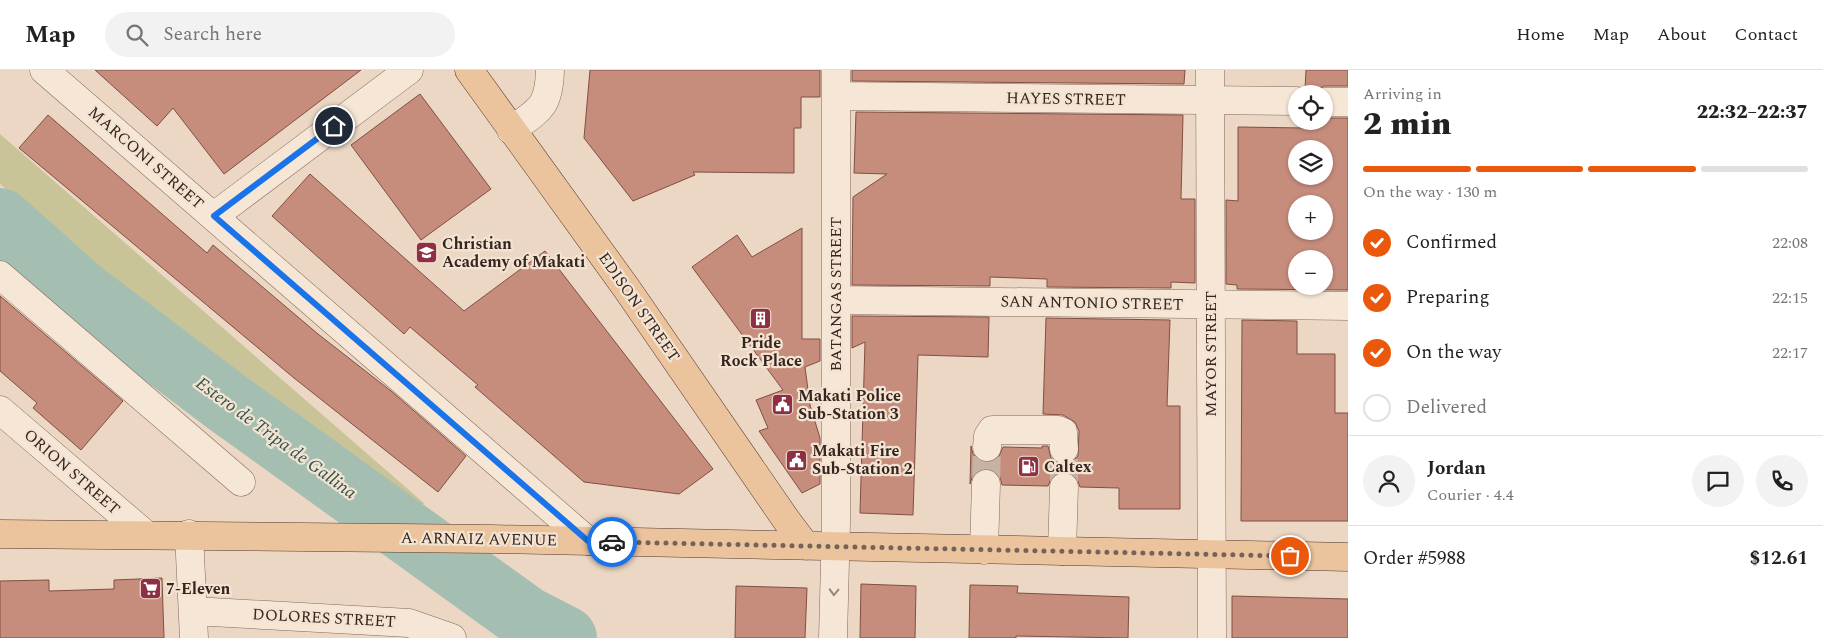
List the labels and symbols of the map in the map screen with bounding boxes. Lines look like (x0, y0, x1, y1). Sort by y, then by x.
street label: HAYES STREET (1006, 86, 1126, 112)
street label: MARCONI STREET (83, 101, 209, 215)
pin (313, 105, 355, 147)
street label: BATANGAS STREET (824, 216, 848, 371)
place label: Christian Academy of Makati (442, 232, 585, 274)
school or university icon: Christian Academy of Makati (414, 241, 438, 265)
street label: EDISON STREET (592, 247, 686, 367)
street label: SAN ANTONIO STREET (1000, 289, 1184, 317)
street label: MAYOR STREET (1199, 291, 1223, 417)
building icon: Pride Rock Place (749, 307, 773, 331)
place label: Pride Rock Place (720, 331, 802, 373)
water label: Estero de Tripa de Gallina (190, 370, 362, 506)
place label: Makati Police Sub-Station 3 (798, 384, 901, 426)
public building icon: Makati Police Sub-Station 3 (770, 393, 794, 417)
street label: ORION STREET (18, 423, 126, 521)
place label: Makati Fire Sub-Station 2 (812, 439, 913, 481)
public building icon: Makati Fire Sub-Station 2 (784, 448, 808, 472)
fuel station icon: Caltex (1016, 455, 1040, 479)
place label: Caltex (1044, 455, 1092, 479)
courier (587, 517, 637, 567)
street label: A. ARNAIZ AVENUE (401, 526, 557, 552)
pin (1269, 535, 1311, 577)
supermarket icon: 7-Eleven (138, 577, 162, 601)
place label: 7-Eleven (166, 577, 231, 601)
one-way arrow (829, 589, 840, 597)
street label: DOLORES STREET (252, 602, 396, 634)

